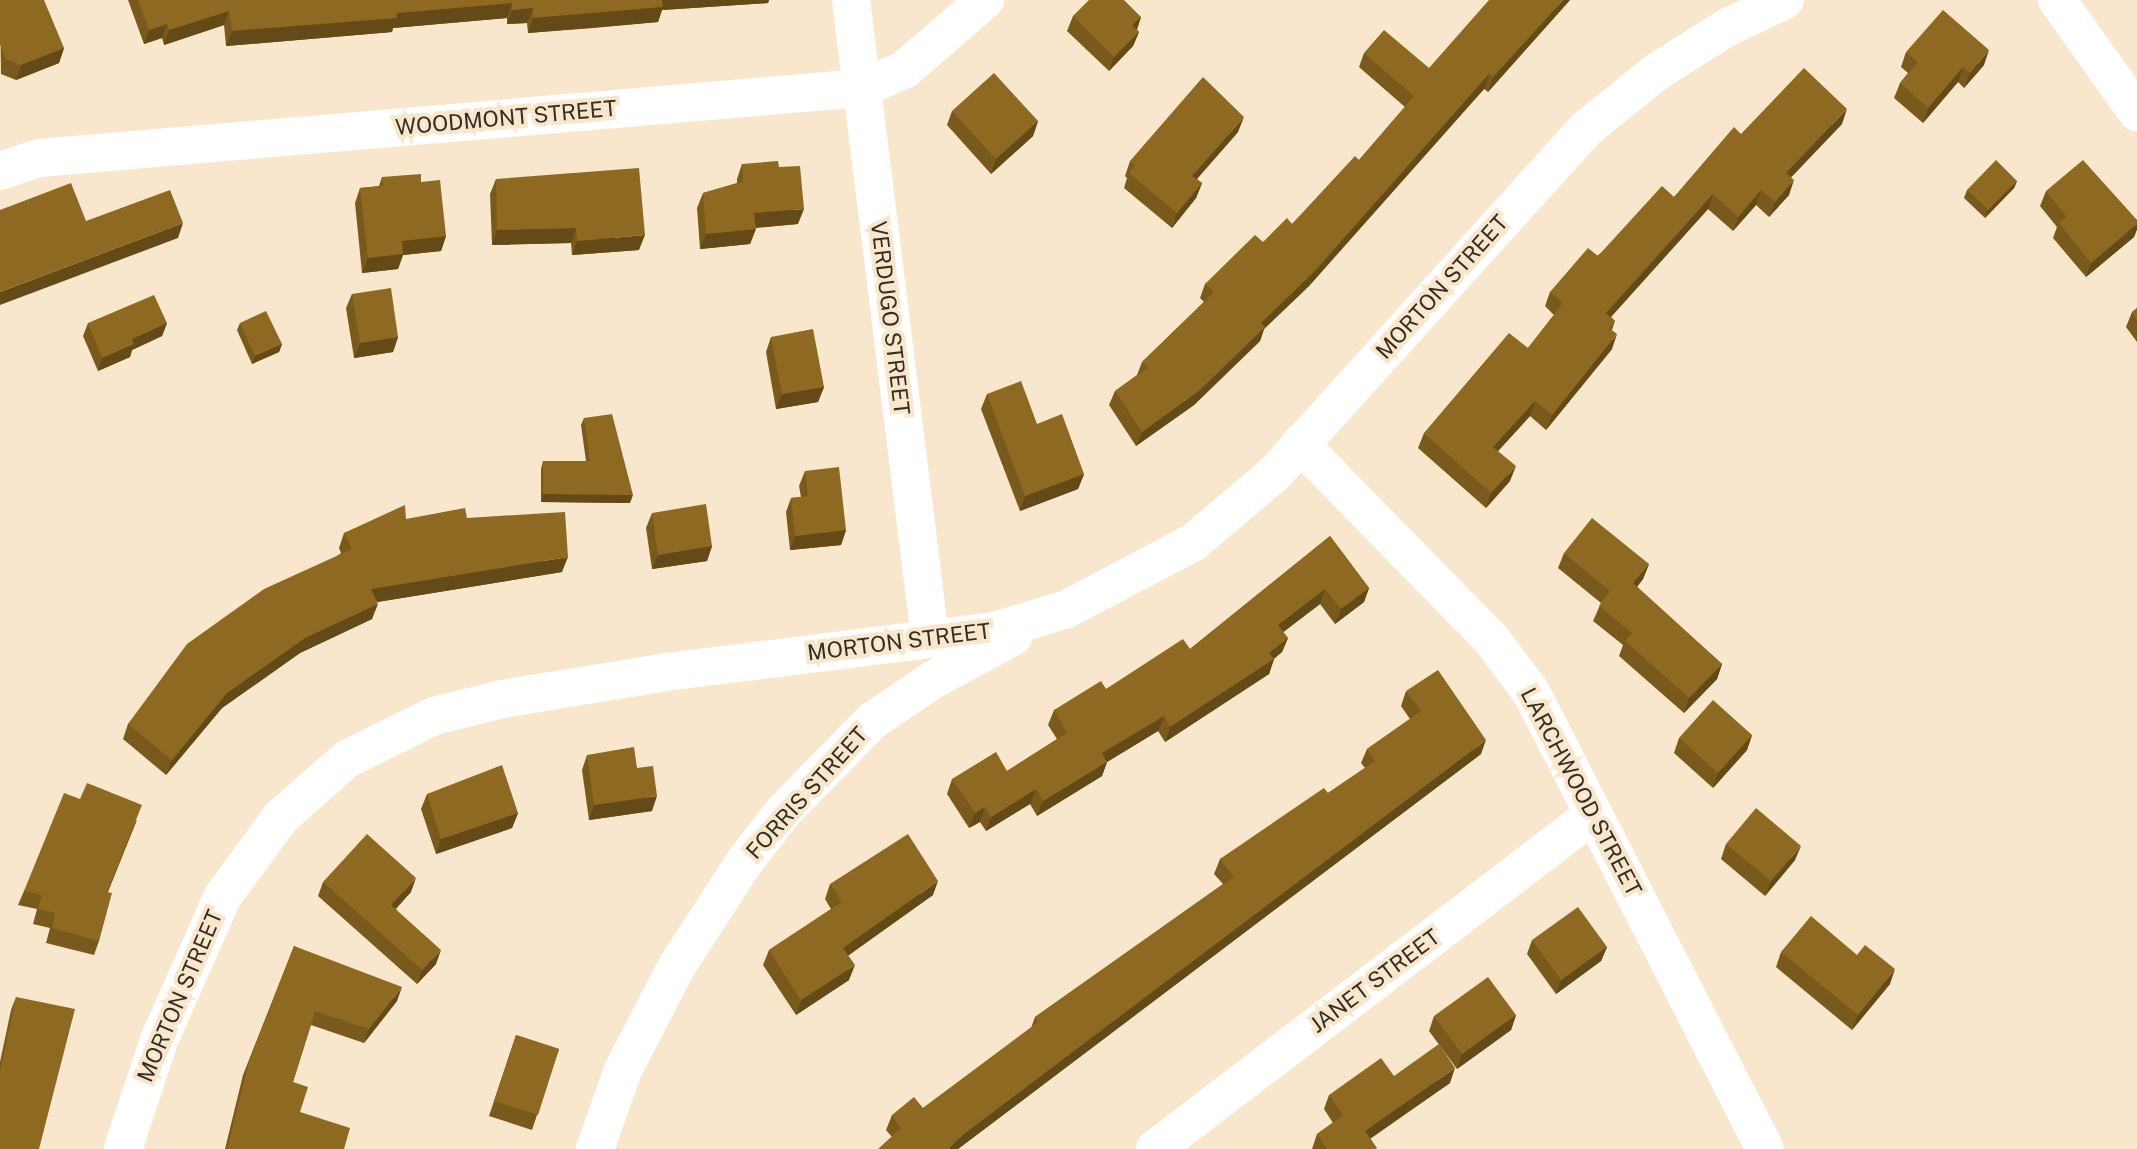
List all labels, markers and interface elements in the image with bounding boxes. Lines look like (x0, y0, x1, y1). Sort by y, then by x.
street label: WOODMONT STREET (394, 95, 618, 141)
street label: MORTON STREET (1370, 210, 1514, 364)
street label: VERDUGO STREET (865, 220, 915, 416)
street label: MORTON STREET (806, 618, 992, 666)
street label: LARCHWOOD STREET (1515, 683, 1647, 901)
street label: FORRIS STREET (741, 722, 873, 864)
street label: MORTON STREET (132, 906, 228, 1086)
street label: JANET STREET (1305, 924, 1445, 1038)

